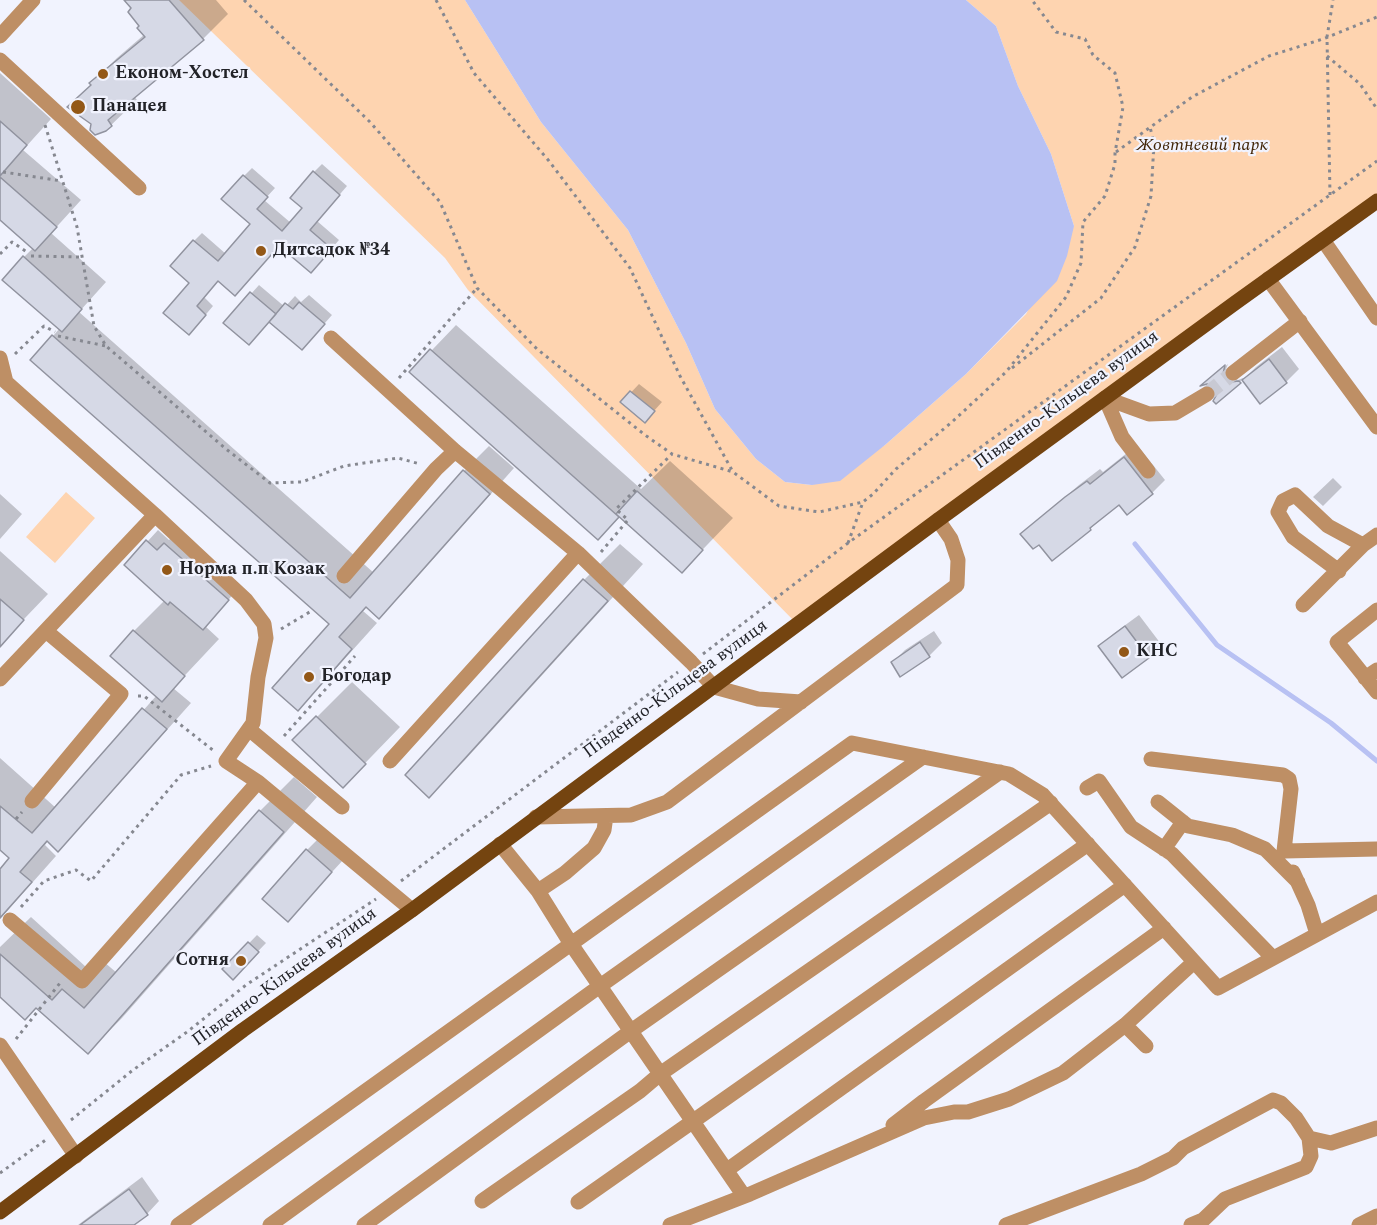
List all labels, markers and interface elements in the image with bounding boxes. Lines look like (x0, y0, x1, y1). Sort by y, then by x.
place label: Економ-Хостел (115, 63, 249, 85)
marker: Економ-Хостел (96, 67, 110, 81)
place label: Панацея (92, 96, 167, 118)
marker: Панацея (69, 98, 87, 116)
park label: Жовтневий парк (1136, 135, 1268, 157)
place label: Дитсадок №34 (273, 240, 390, 262)
marker: Дитсадок №34 (254, 244, 268, 258)
street label: Південно-Кільцева вулиця (971, 327, 1163, 475)
place label: Норма п.п Козак (179, 559, 325, 581)
marker: Норма п.п Козак (160, 563, 174, 577)
street label: Південно-Кільцева вулиця (580, 616, 772, 764)
place label: КНС (1136, 641, 1178, 663)
marker: КНС (1117, 645, 1131, 659)
place label: Богодар (321, 666, 391, 688)
marker: Богодар (302, 670, 316, 684)
street label: Південно-Кільцева вулиця (189, 904, 381, 1052)
place label: Сотня (175, 950, 229, 972)
marker: Сотня (234, 954, 248, 968)

